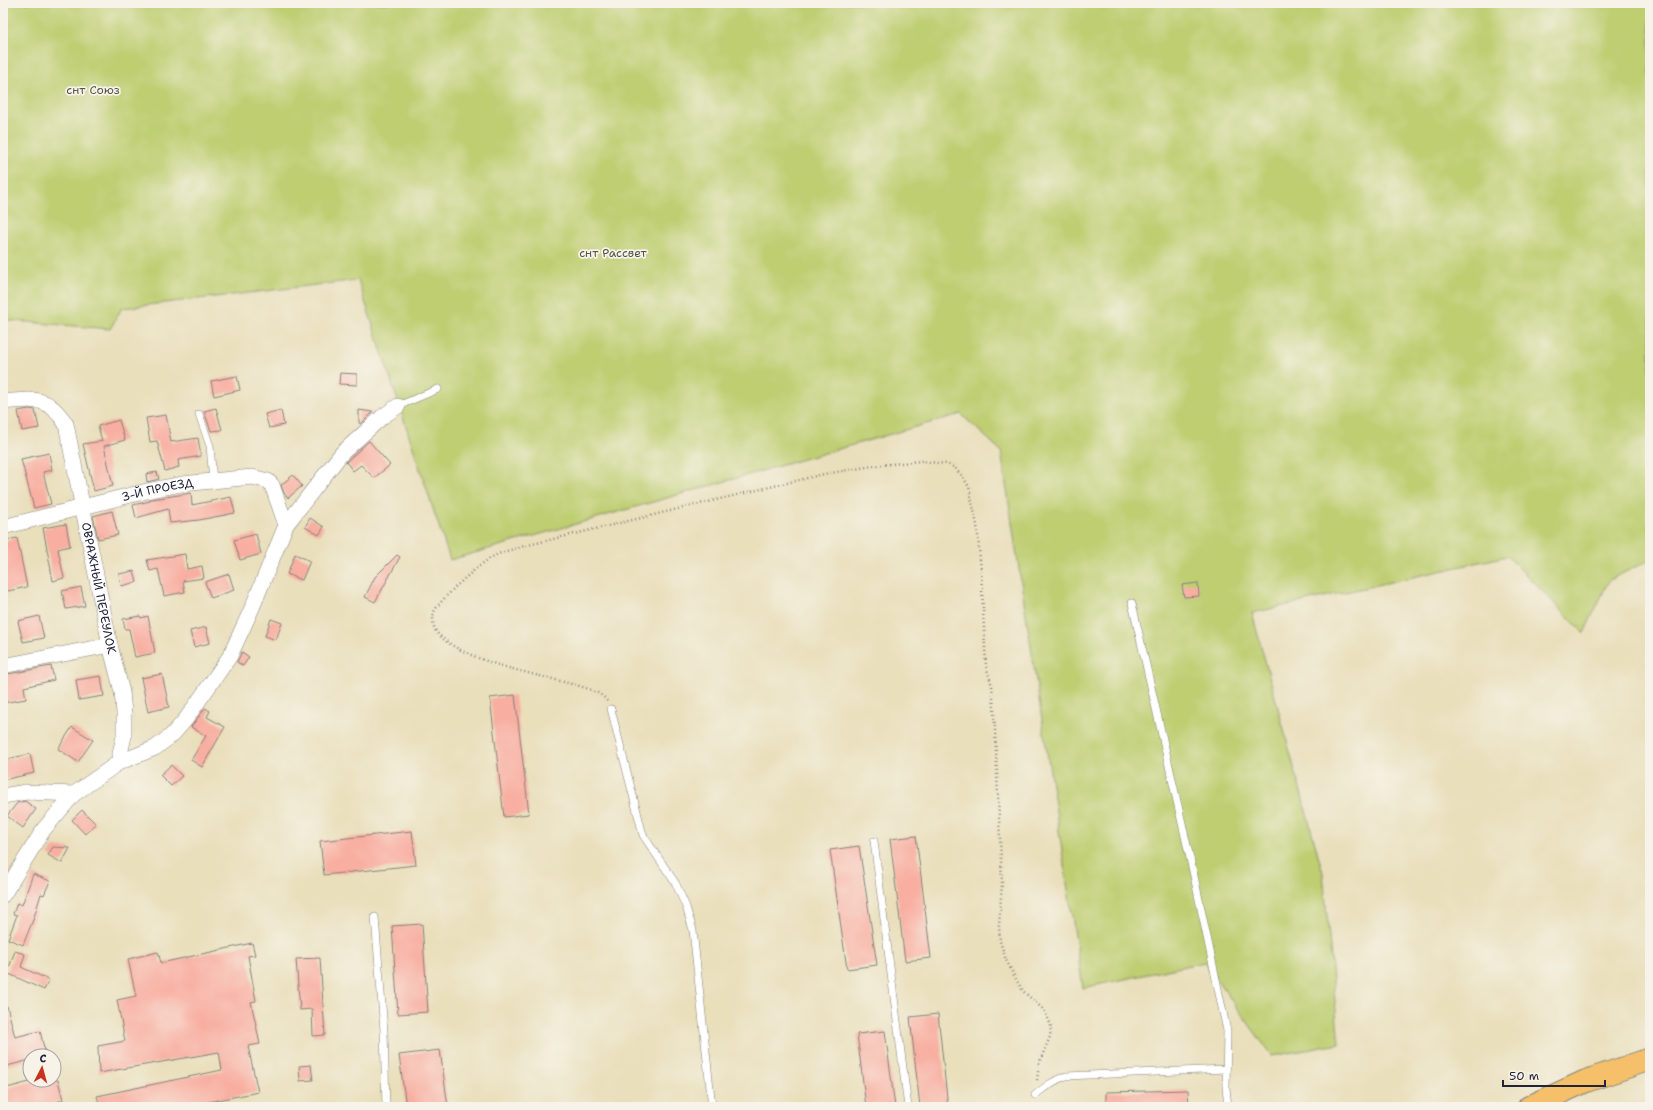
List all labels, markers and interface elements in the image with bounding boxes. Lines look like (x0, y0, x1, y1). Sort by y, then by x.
park label: снт Союз (66, 82, 120, 98)
park label: снт Рассвет (579, 245, 648, 261)
street label: 3-Й ПРОЕЗД (120, 475, 194, 505)
street label: ОВРАЖНЫЙ ПЕРЕУЛОК (78, 521, 120, 656)
north arrow (22, 1048, 62, 1088)
text: С (39, 1051, 47, 1066)
scale bar (1503, 1062, 1605, 1088)
text: 50 m (1509, 1068, 1539, 1084)

